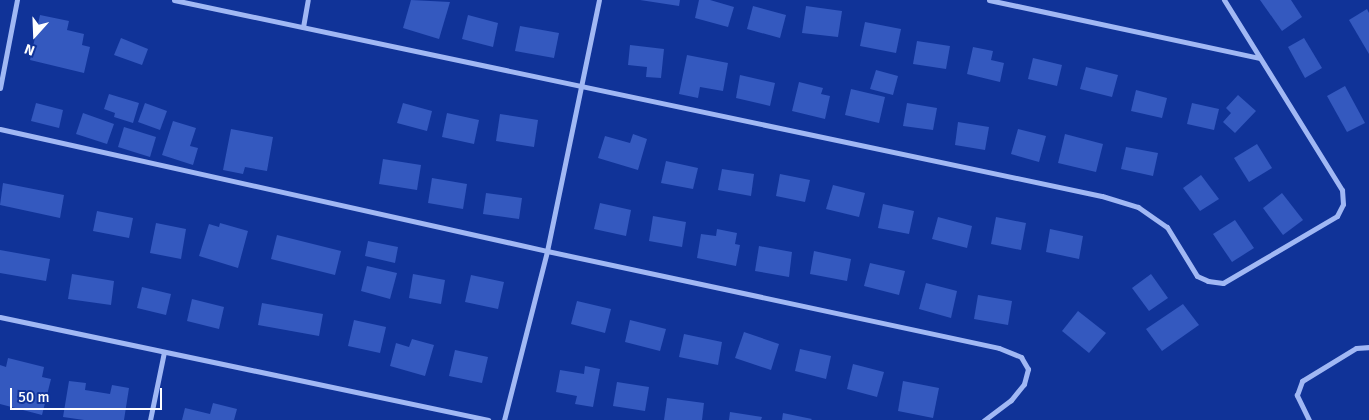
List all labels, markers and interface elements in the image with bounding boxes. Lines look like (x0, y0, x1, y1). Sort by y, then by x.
north arrow (10, 10, 60, 60)
text: N (22, 40, 37, 59)
scale bar (12, 378, 165, 410)
text: 50 m (18, 388, 49, 406)

